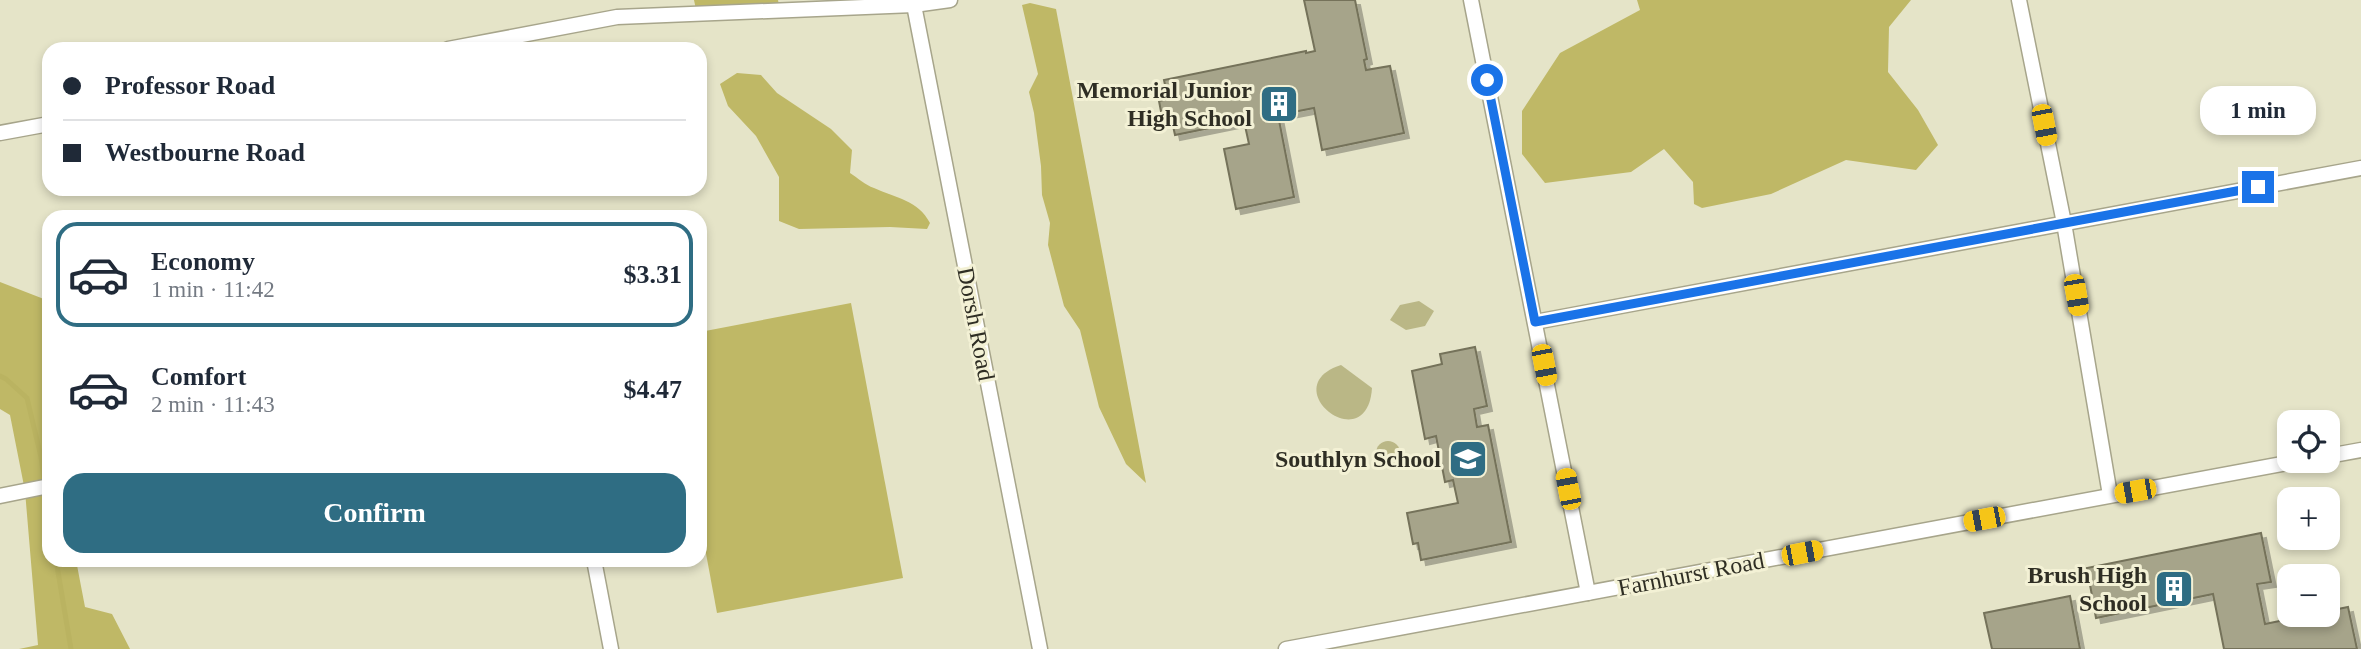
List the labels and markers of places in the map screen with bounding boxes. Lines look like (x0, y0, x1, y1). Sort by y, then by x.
place label: Memorial Junior High School (1077, 77, 1252, 131)
building icon: Memorial Junior High School (1258, 83, 1300, 125)
school or university icon: Southlyn School (1447, 438, 1489, 480)
place label: Southlyn School (1275, 446, 1441, 472)
place label: Brush High School (2028, 562, 2147, 616)
building icon: Brush High School (2153, 568, 2195, 610)

